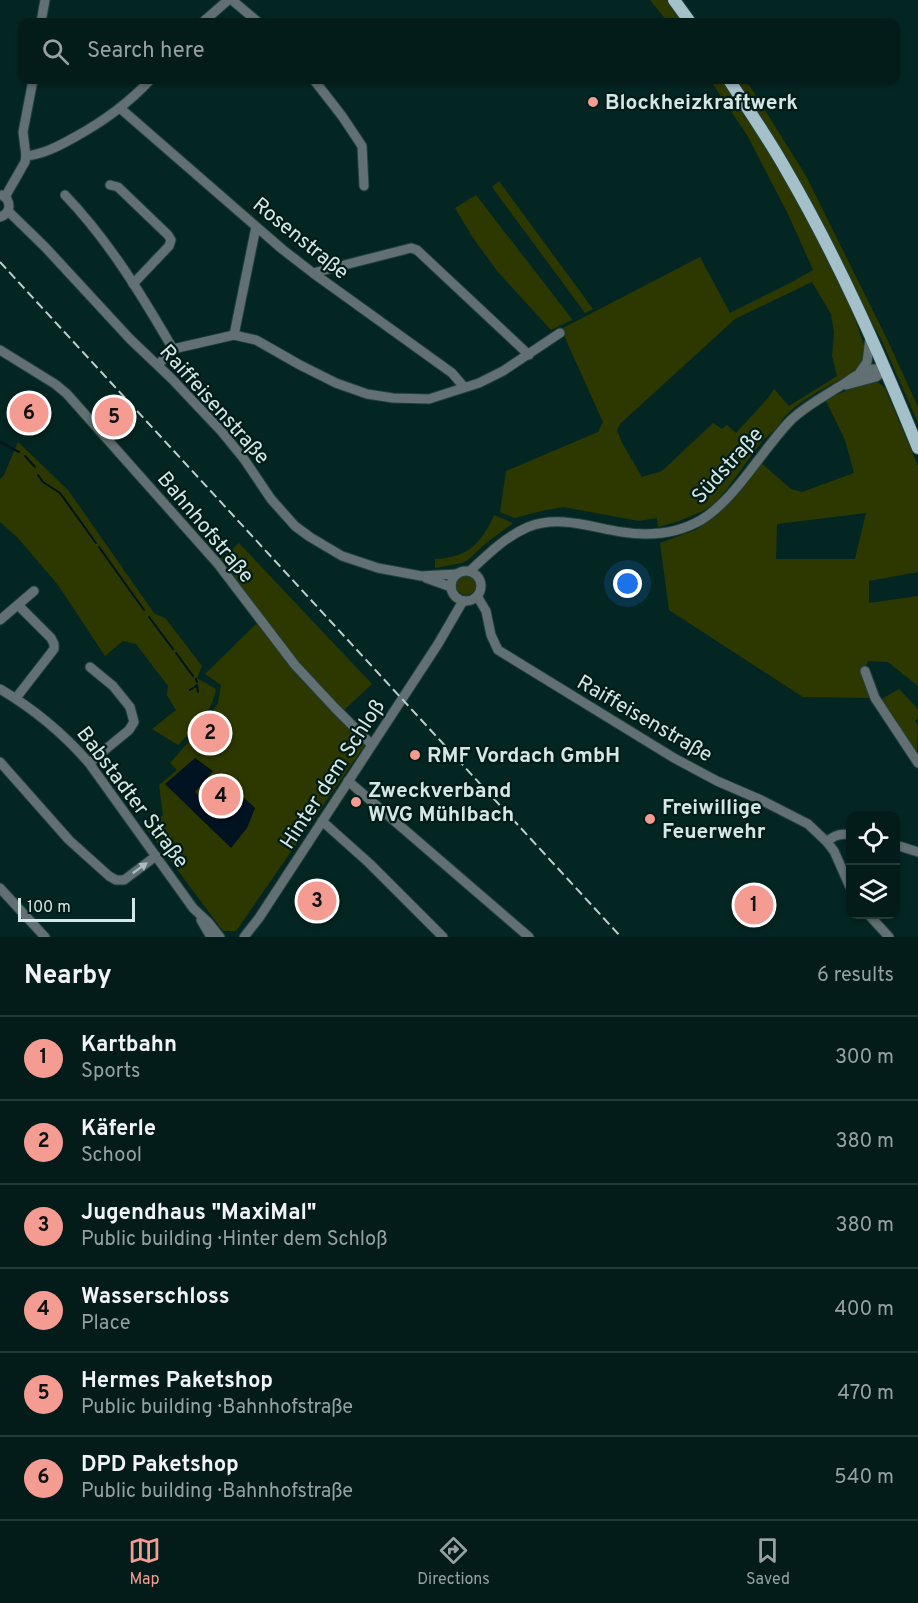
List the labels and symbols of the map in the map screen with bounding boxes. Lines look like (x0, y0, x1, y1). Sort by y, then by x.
place label: Blockheizkraftwerk (605, 90, 798, 117)
marker: Blockheizkraftwerk (586, 95, 600, 109)
street label: Rosenstraße (246, 192, 354, 286)
street label: Raiffeisenstraße (153, 339, 275, 471)
pin: 6 (9, 390, 48, 436)
pin: 5 (94, 394, 134, 440)
street label: Südstraße (686, 422, 770, 510)
street label: Bahnhofstraße (150, 467, 259, 589)
your location (613, 569, 642, 598)
street label: Raiffeisenstraße (572, 670, 717, 769)
street label: Hinter dem Schloß (275, 695, 392, 855)
pin: 2 (190, 710, 230, 756)
street label: Babstadter Straße (70, 722, 194, 874)
place label: RMF Vordach GmbH (427, 743, 620, 770)
marker: RMF Vordach GmbH (408, 748, 422, 762)
pin: 4 (202, 774, 240, 818)
place label: Zweckverband WVG Mühlbach (368, 778, 514, 829)
marker: Zweckverband WVG Mühlbach (349, 795, 363, 809)
place label: Freiwillige Feuerwehr (662, 795, 766, 846)
marker: Freiwillige Feuerwehr (643, 812, 657, 826)
one-way arrow (132, 862, 147, 874)
pin: 3 (298, 878, 336, 924)
pin: 1 (734, 882, 774, 928)
scale bar (18, 895, 135, 923)

